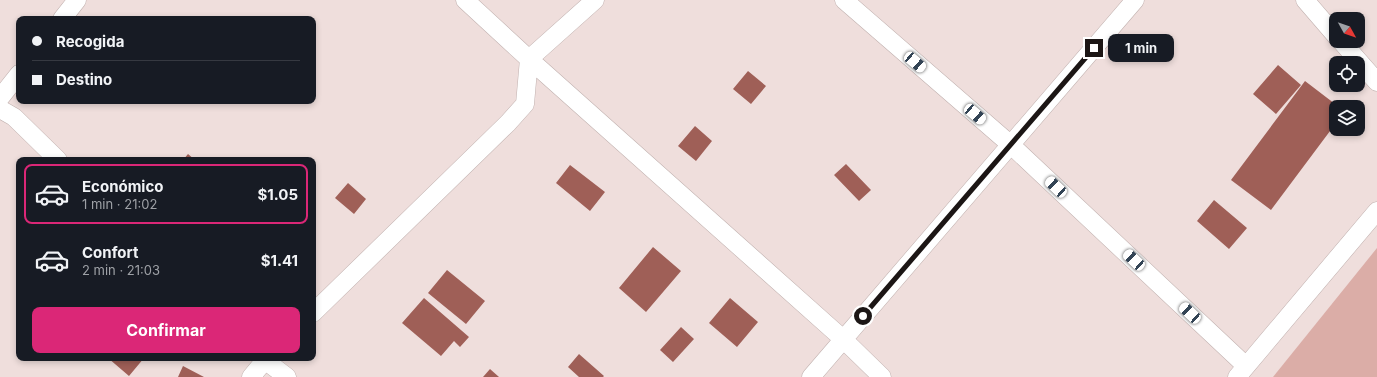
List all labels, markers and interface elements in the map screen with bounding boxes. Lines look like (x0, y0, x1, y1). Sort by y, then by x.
north arrow (1329, 12, 1365, 48)
map controls (1329, 12, 1365, 136)
text: Recogida (56, 32, 124, 51)
callout: 1 min (1108, 34, 1174, 62)
route end (1085, 39, 1103, 57)
text: 1 min (1125, 40, 1157, 56)
car (902, 50, 928, 74)
button: locate (1329, 56, 1365, 92)
text: Destino (56, 70, 112, 89)
button: layers (1329, 100, 1365, 136)
car (962, 102, 988, 126)
car (1043, 174, 1069, 200)
icon: car (34, 176, 70, 212)
text: Económico (82, 177, 163, 196)
text: $1.05 (257, 185, 298, 204)
text: 1 min · 21:02 (82, 196, 157, 212)
icon: car (34, 242, 70, 278)
text: Confort (82, 243, 138, 262)
car (1121, 247, 1147, 273)
text: $1.41 (261, 251, 298, 270)
text: 2 min · 21:03 (82, 262, 160, 278)
car (1177, 300, 1203, 326)
button: Confirmar (32, 307, 300, 353)
route start (854, 307, 872, 325)

